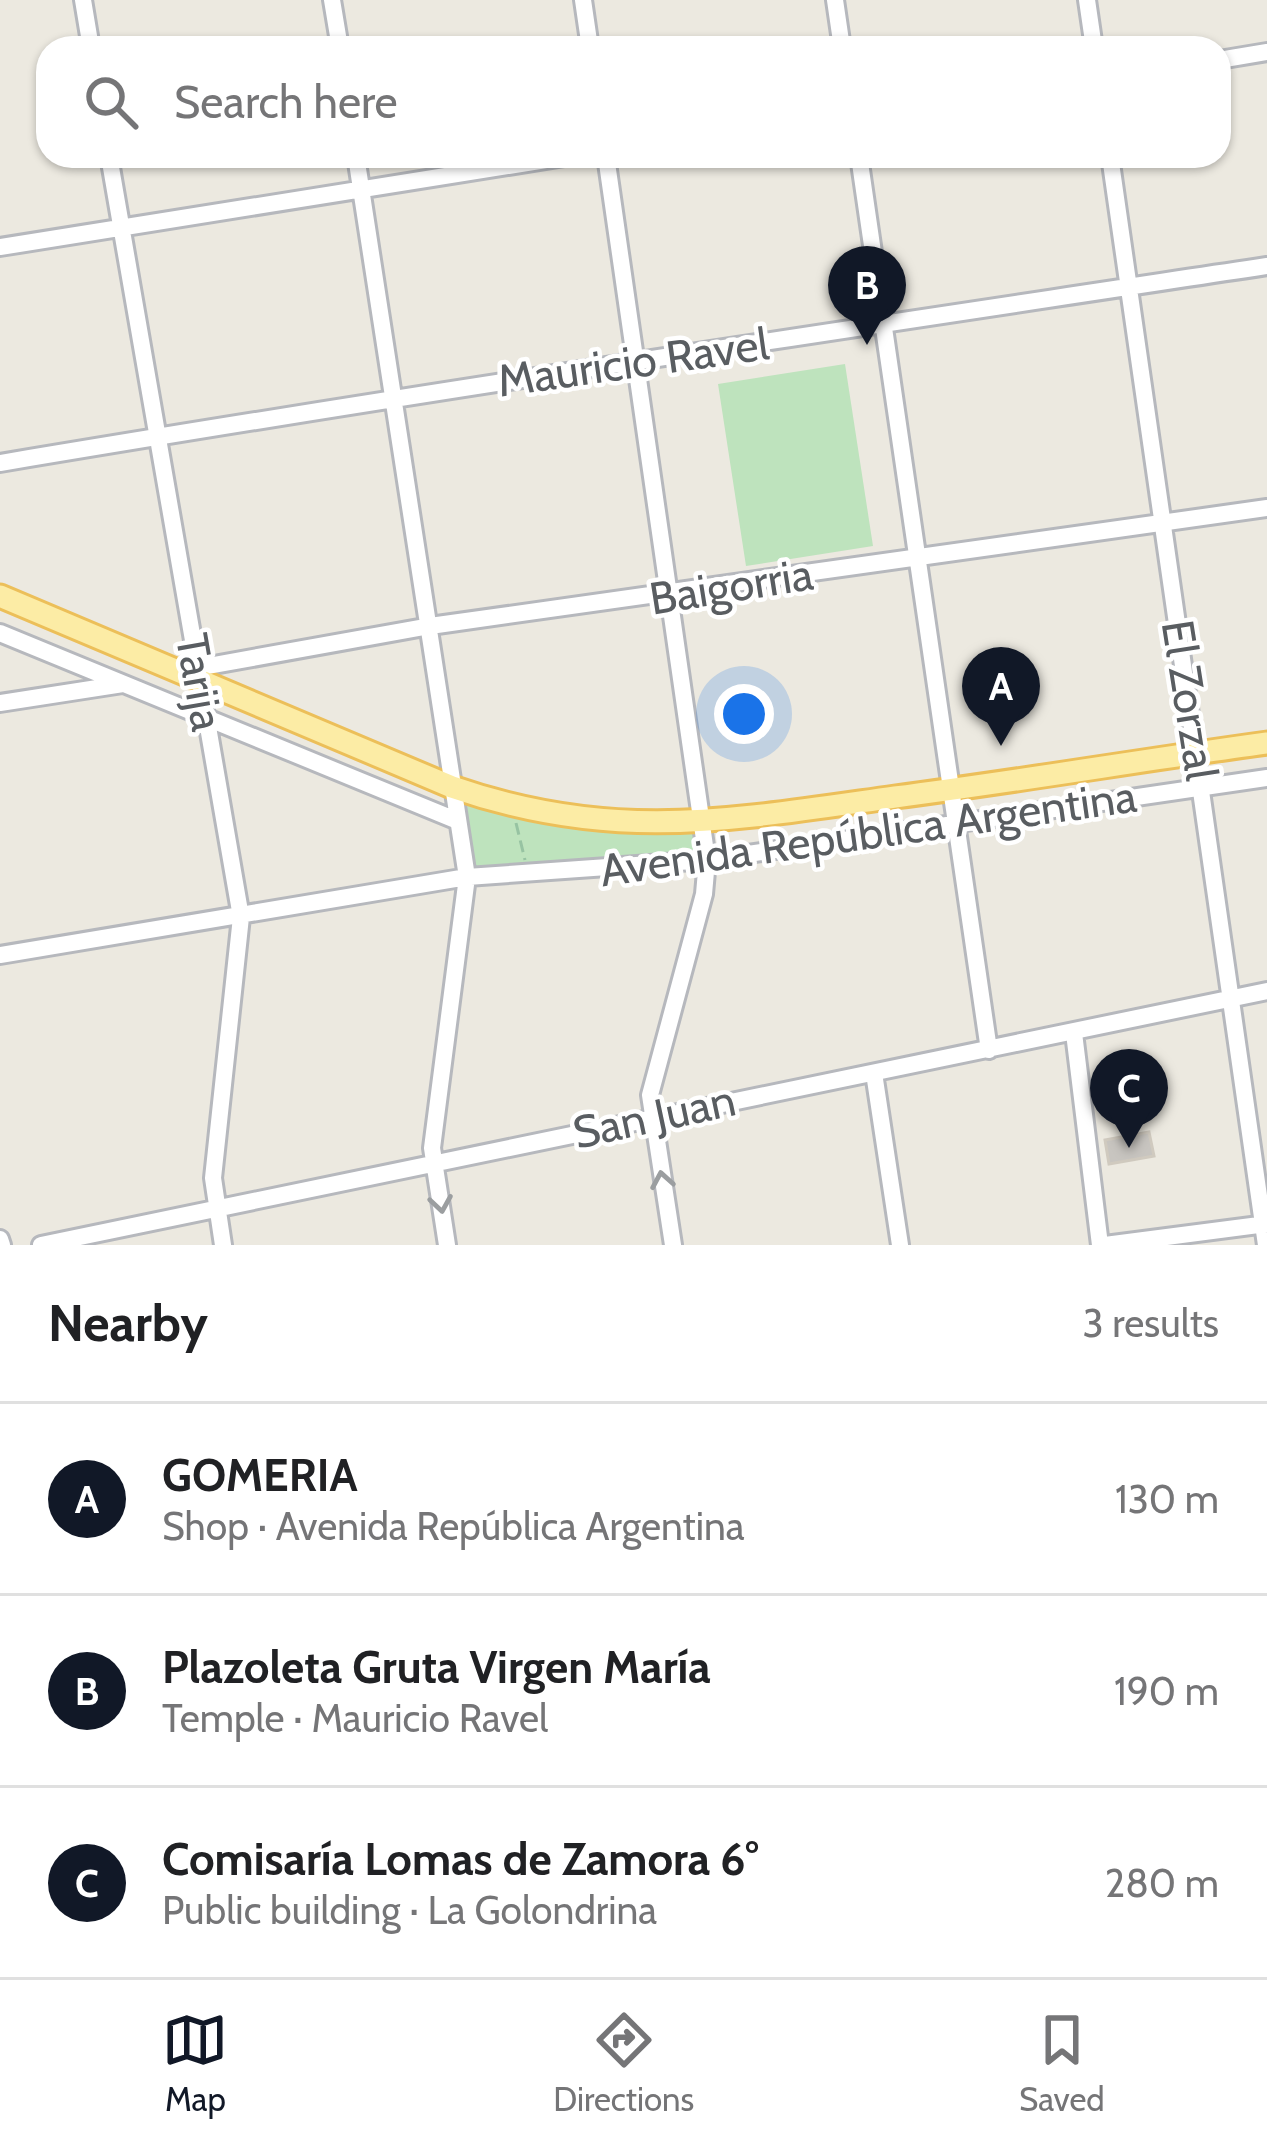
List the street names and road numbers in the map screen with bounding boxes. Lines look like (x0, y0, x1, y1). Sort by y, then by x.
street label: Mauricio Ravel (494, 316, 772, 408)
street label: Baigorria (645, 546, 817, 626)
street label: El Zorzal (1151, 616, 1229, 784)
street label: Tarija (165, 629, 235, 735)
street label: Avenida República Argentina (596, 769, 1140, 897)
street label: San Juan (568, 1072, 740, 1160)

